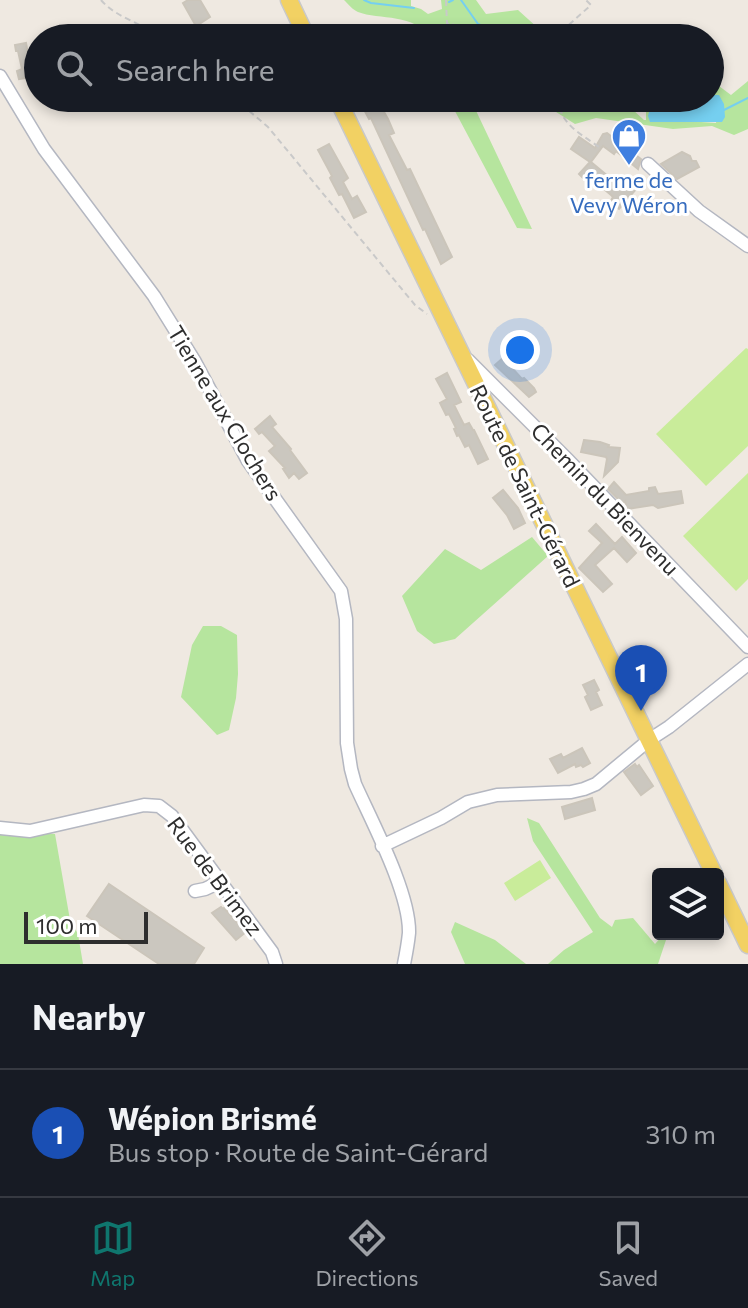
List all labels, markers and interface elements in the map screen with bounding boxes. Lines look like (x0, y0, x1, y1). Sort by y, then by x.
search box (24, 24, 724, 112)
icon: search (52, 46, 96, 90)
text: Search here (116, 50, 275, 87)
shop icon: ferme de Vevy Wéron (610, 117, 648, 167)
place label: ferme de Vevy Wéron (570, 166, 688, 218)
street label: Tienne aux Clochers (163, 320, 288, 505)
your location (500, 330, 540, 370)
street label: Route de Saint-Gérard (465, 380, 586, 592)
street label: Chemin du Bienvenu (526, 417, 685, 580)
pin: 1 (615, 645, 667, 711)
street label: Rue de Brimez (162, 811, 269, 940)
map controls (652, 868, 724, 940)
button: layers (652, 868, 724, 940)
scale bar (24, 908, 148, 944)
text: 100 m (36, 912, 98, 939)
text: Nearby (32, 995, 146, 1037)
text: Wépion Brismé (108, 1099, 317, 1136)
text: 1 (52, 1118, 64, 1149)
text: 310 m (645, 1118, 716, 1149)
text: Bus stop · Route de Saint-Gérard (108, 1136, 488, 1167)
tab: Map (90, 1216, 135, 1291)
tab: Directions (315, 1216, 419, 1291)
tab: Saved (599, 1216, 658, 1291)

